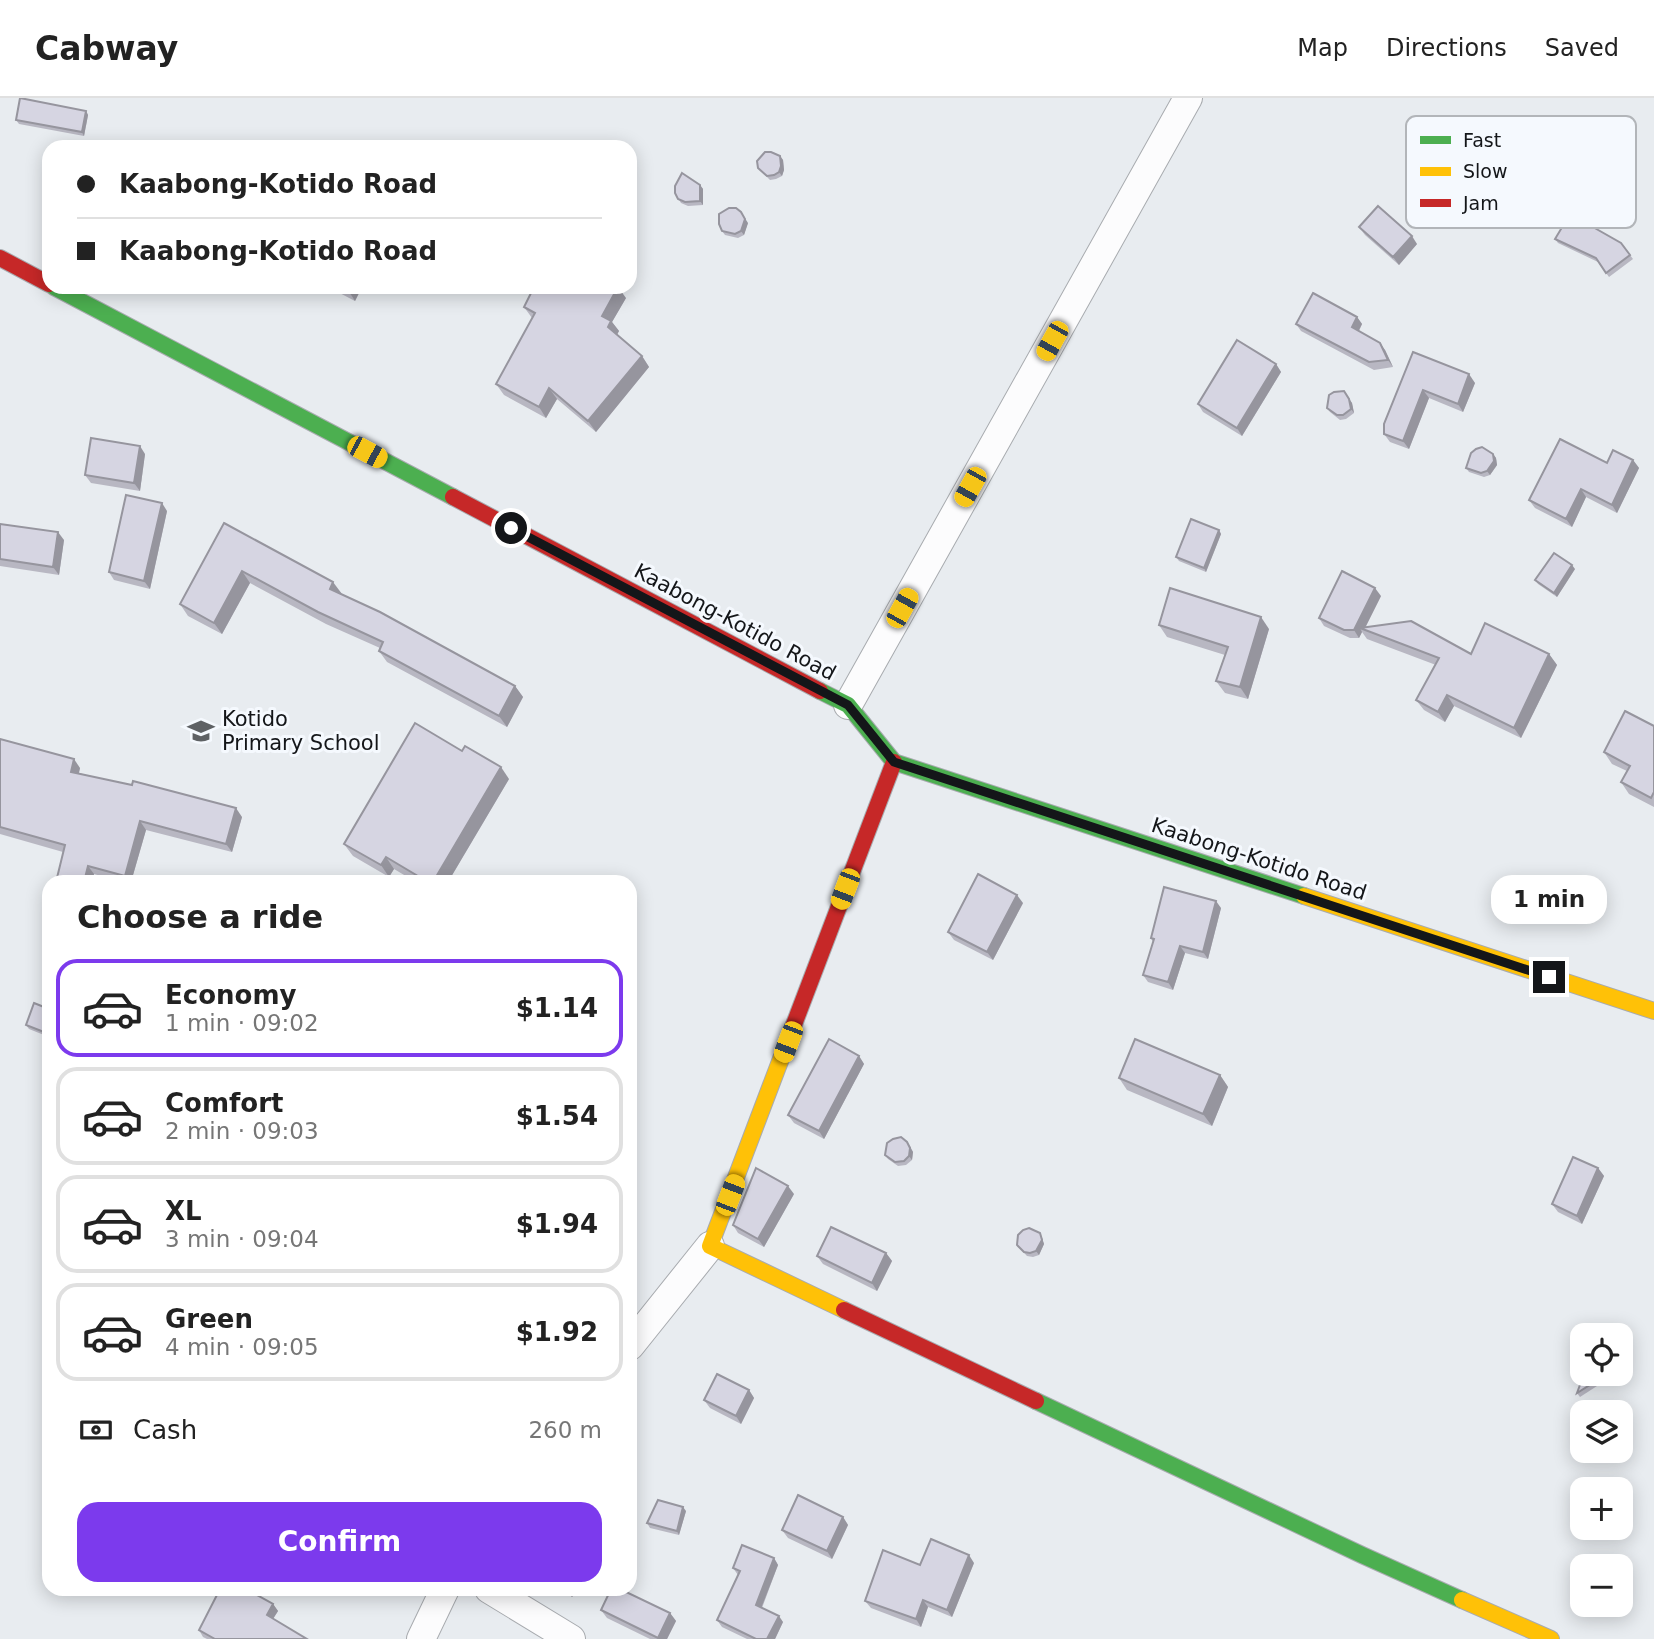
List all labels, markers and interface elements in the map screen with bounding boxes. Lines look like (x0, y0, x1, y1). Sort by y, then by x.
text: Cabway (35, 29, 178, 68)
text: Map (1297, 34, 1348, 62)
text: Directions (1386, 34, 1507, 62)
text: Saved (1545, 34, 1619, 62)
legend (1406, 116, 1636, 228)
text: Fast (1463, 129, 1501, 151)
text: Slow (1463, 160, 1508, 182)
text: Kaabong-Kotido Road (119, 169, 437, 199)
text: Jam (1462, 192, 1499, 214)
text: Kaabong-Kotido Road (119, 236, 437, 266)
car (1033, 318, 1072, 364)
car (344, 433, 391, 471)
car (951, 464, 990, 510)
route start (495, 512, 527, 544)
street label: Kaabong-Kotido Road (630, 559, 840, 685)
car (883, 585, 922, 631)
place label: Kotido Primary School (222, 707, 380, 755)
school or university icon: Kotido Primary School (186, 716, 216, 746)
street label: Kaabong-Kotido Road (1148, 813, 1370, 905)
car (828, 866, 863, 912)
callout: 1 min (1491, 876, 1607, 924)
text: 1 min (1513, 886, 1585, 912)
text: Choose a ride (77, 898, 323, 936)
route end (1533, 961, 1565, 993)
icon: car (81, 977, 144, 1040)
text: Economy (165, 980, 296, 1010)
text: $1.14 (516, 993, 598, 1023)
text: 1 min · 09:02 (165, 1010, 319, 1036)
car (771, 1019, 806, 1065)
icon: car (81, 1085, 144, 1148)
text: Comfort (165, 1088, 283, 1118)
text: $1.54 (516, 1101, 598, 1131)
text: 2 min · 09:03 (165, 1118, 319, 1144)
car (713, 1172, 748, 1218)
icon: car (81, 1193, 144, 1256)
text: XL (165, 1196, 202, 1226)
text: $1.94 (516, 1209, 598, 1239)
text: 3 min · 09:04 (165, 1226, 319, 1252)
icon: car (81, 1301, 144, 1364)
text: Green (165, 1304, 253, 1334)
text: $1.92 (516, 1317, 598, 1347)
map controls (1570, 1323, 1633, 1617)
button: locate (1570, 1323, 1633, 1386)
text: 4 min · 09:05 (165, 1334, 319, 1360)
button: layers (1570, 1400, 1633, 1463)
icon: cash (77, 1411, 115, 1449)
text: Cash (133, 1415, 197, 1445)
text: 260 m (528, 1417, 602, 1443)
button: + (1570, 1477, 1633, 1540)
button: Confirm (77, 1502, 602, 1582)
button: − (1570, 1554, 1633, 1617)

